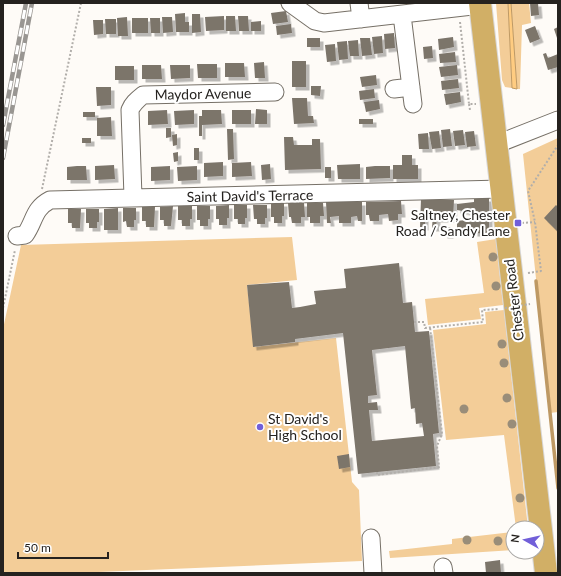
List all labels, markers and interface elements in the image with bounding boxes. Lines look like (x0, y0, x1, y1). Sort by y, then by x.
street label: Maydor Avenue (155, 84, 251, 103)
street label: Saint David's Terrace (186, 186, 314, 205)
place label: Saltney, Chester Road / Sandy Lane (396, 206, 510, 239)
marker: Saltney, Chester Road / Sandy Lane (513, 218, 523, 228)
street label: Chester Road (500, 258, 527, 342)
place label: St David's High School (268, 410, 342, 443)
marker: St David's High School (255, 422, 265, 432)
north arrow (505, 520, 545, 560)
text: N (508, 533, 522, 544)
scale bar (18, 534, 108, 560)
text: 50 m (24, 540, 51, 555)

